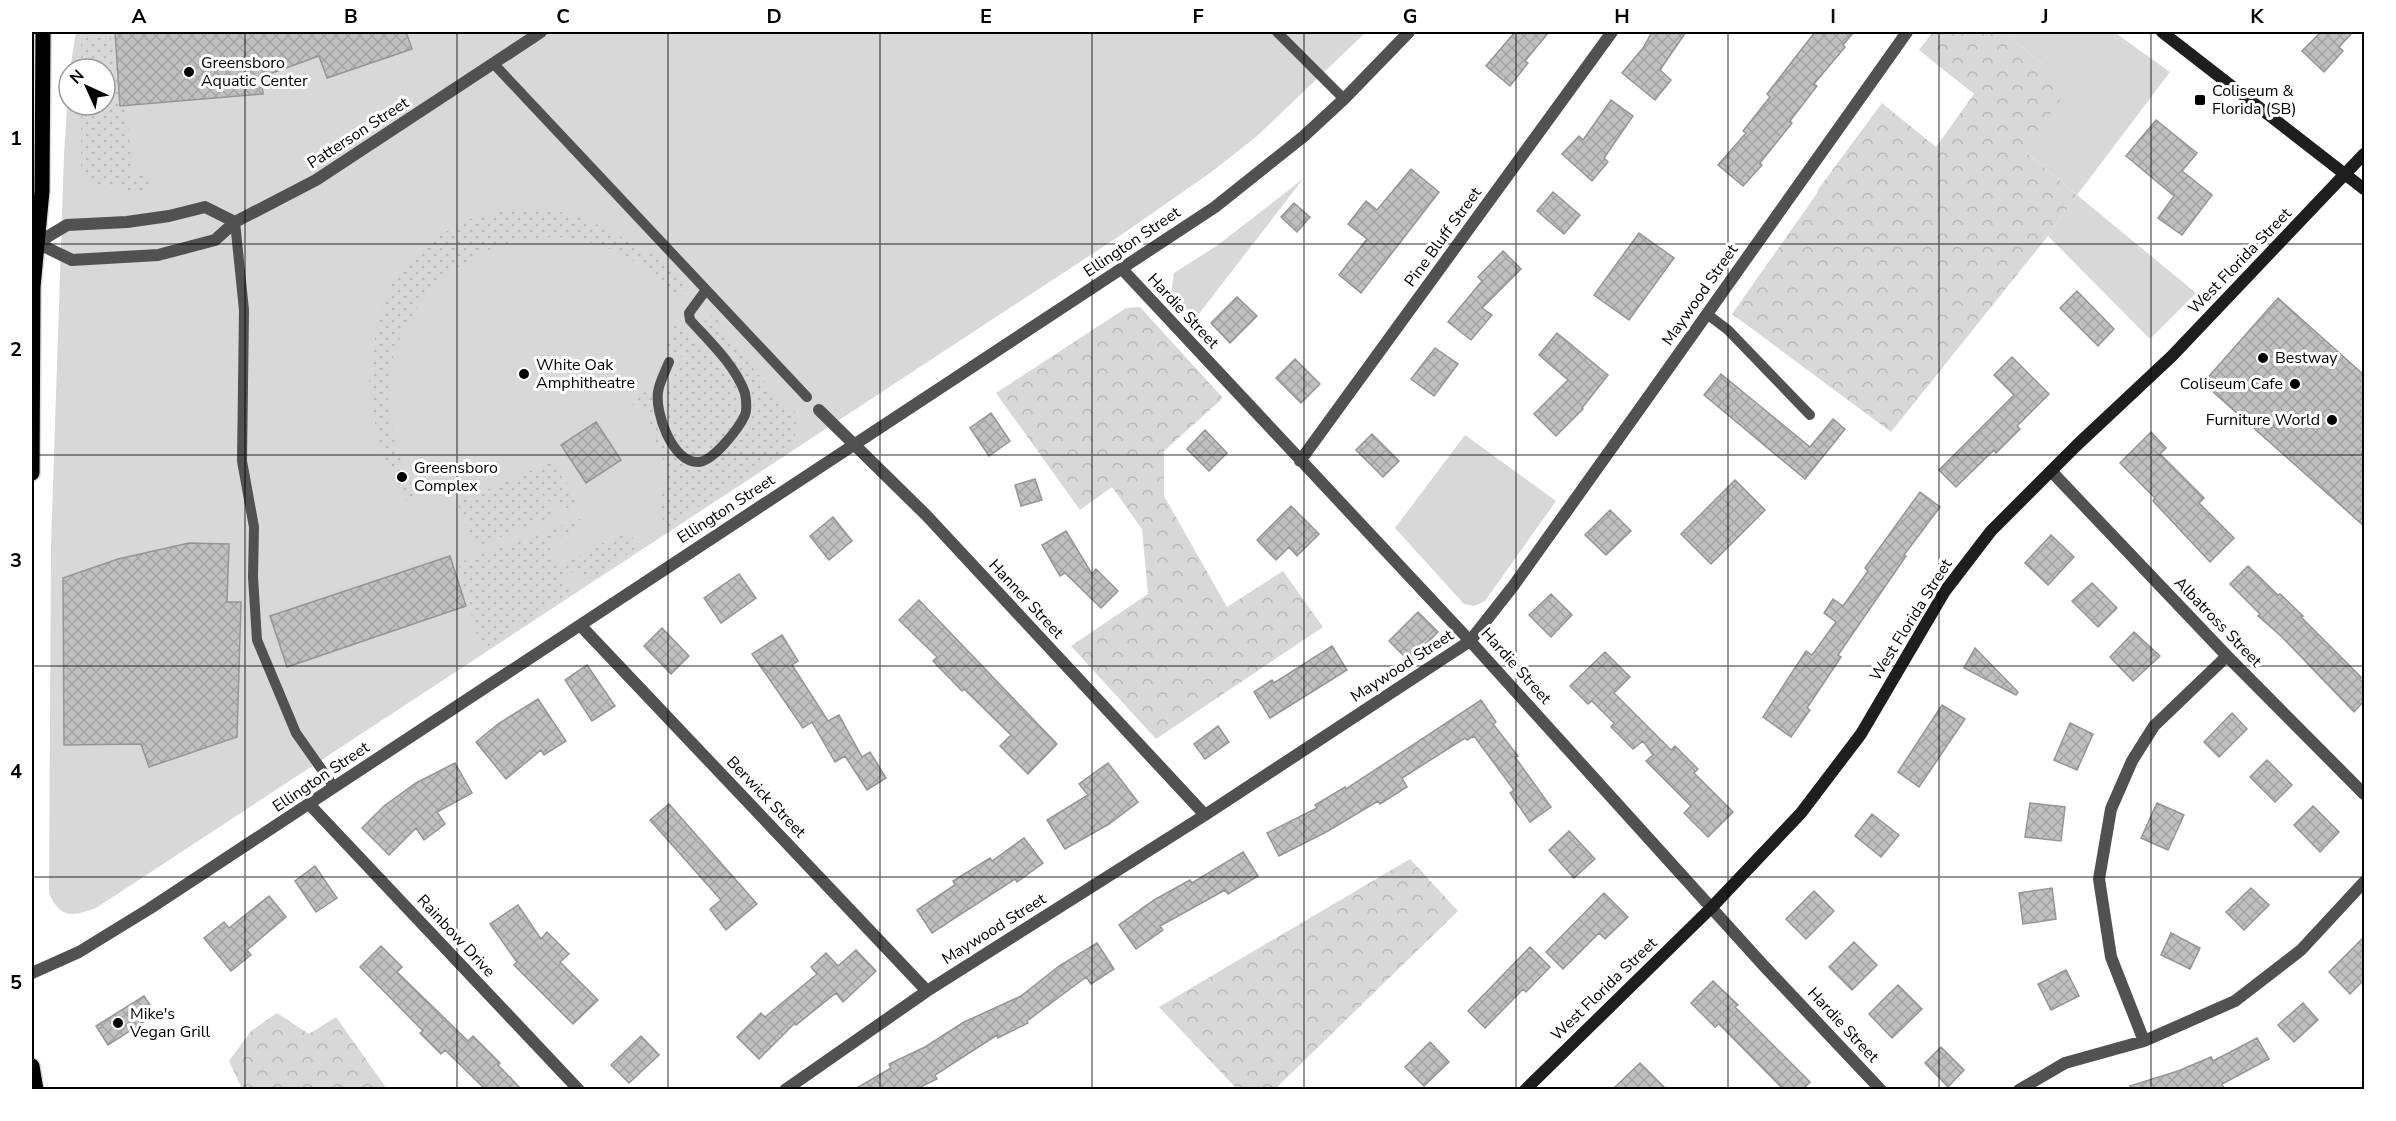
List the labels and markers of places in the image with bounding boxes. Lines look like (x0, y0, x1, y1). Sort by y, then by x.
place label: Greensboro Aquatic Center (201, 52, 308, 92)
marker: Greensboro Aquatic Center (182, 65, 196, 79)
place label: Coliseum & Florida (SB) (2212, 80, 2296, 120)
marker: Coliseum & Florida (SB) (2193, 93, 2207, 107)
place label: Bestway (2275, 347, 2338, 369)
marker: Bestway (2256, 351, 2270, 365)
place label: White Oak Amphitheatre (536, 354, 635, 394)
marker: White Oak Amphitheatre (517, 367, 531, 381)
place label: Coliseum Cafe (2180, 373, 2283, 395)
marker: Coliseum Cafe (2288, 377, 2302, 391)
place label: Furniture World (2206, 409, 2320, 431)
marker: Furniture World (2325, 413, 2339, 427)
place label: Greensboro Complex (414, 457, 498, 497)
marker: Greensboro Complex (395, 470, 409, 484)
place label: Mike's Vegan Grill (129, 1003, 210, 1043)
marker: Mike's Vegan Grill (111, 1016, 125, 1030)

